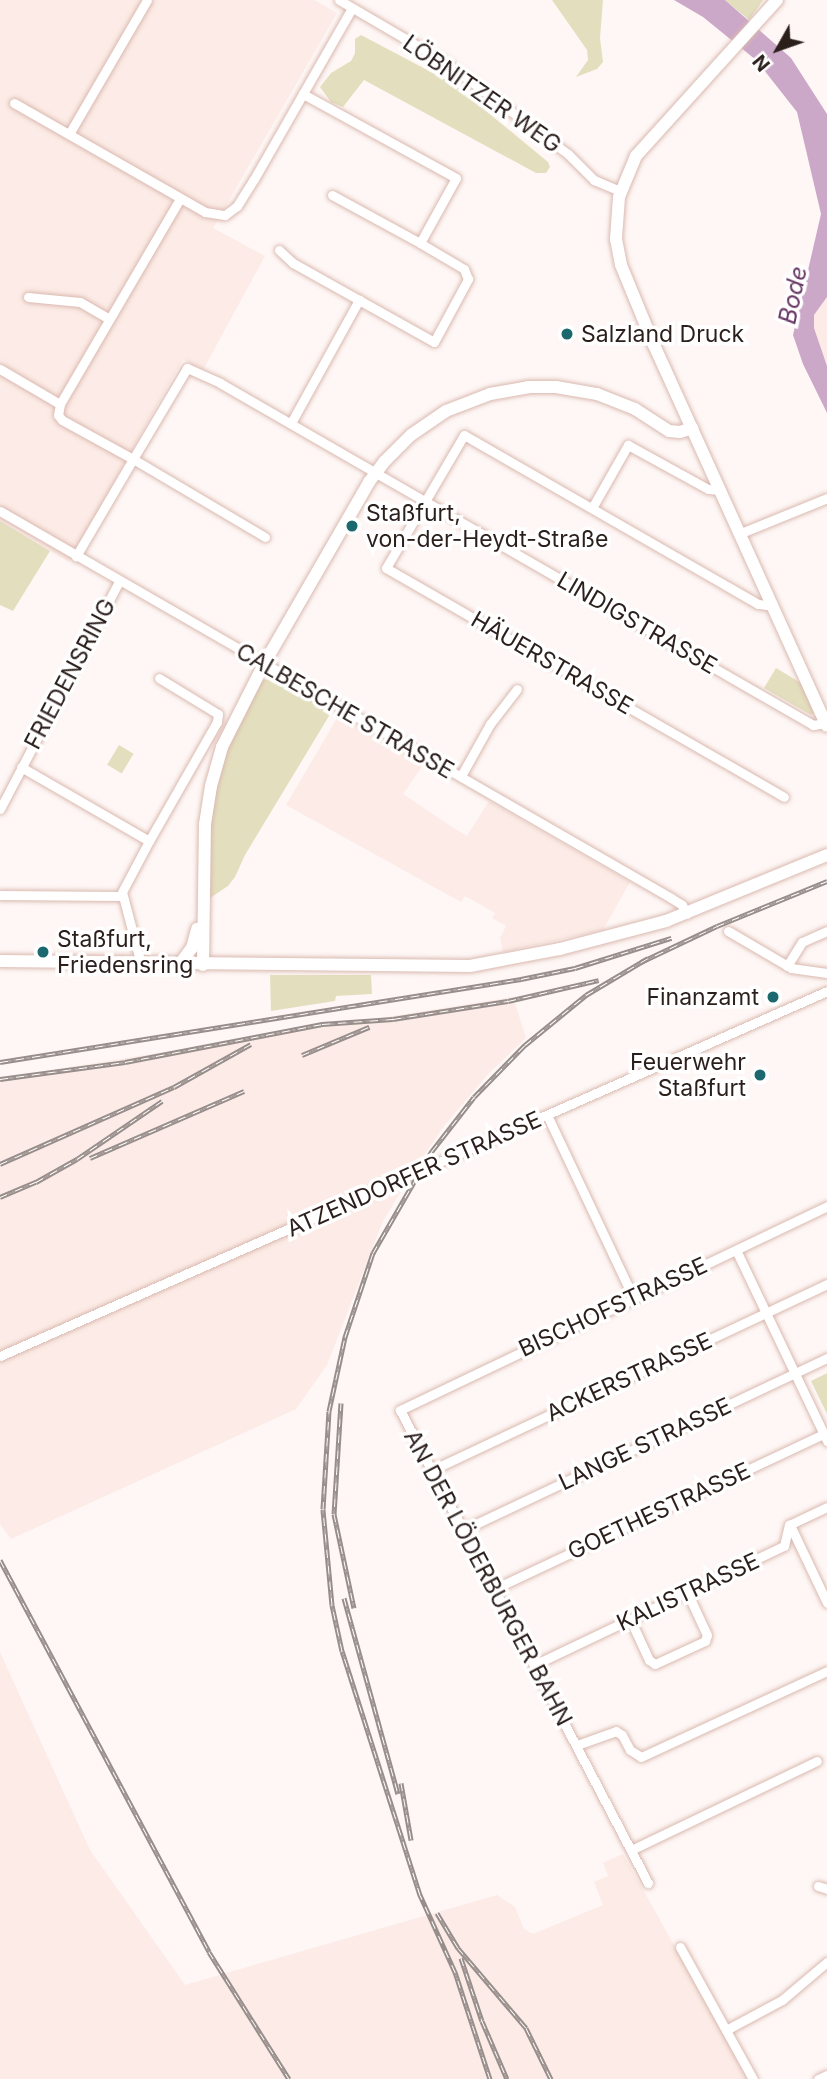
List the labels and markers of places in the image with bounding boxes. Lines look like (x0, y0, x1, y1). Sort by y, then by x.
place label: Salzland Druck (581, 320, 744, 348)
marker: Salzland Druck (559, 326, 575, 342)
place label: Staßfurt, von-der-Heydt-Straße (366, 499, 608, 553)
marker: Staßfurt, von-der-Heydt-Straße (344, 518, 360, 534)
place label: Staßfurt, Friedensring (57, 925, 193, 979)
marker: Staßfurt, Friedensring (35, 944, 51, 960)
place label: Finanzamt (646, 983, 759, 1011)
marker: Finanzamt (765, 989, 781, 1005)
place label: Feuerwehr Staßfurt (630, 1048, 746, 1102)
marker: Feuerwehr Staßfurt (752, 1067, 768, 1083)

